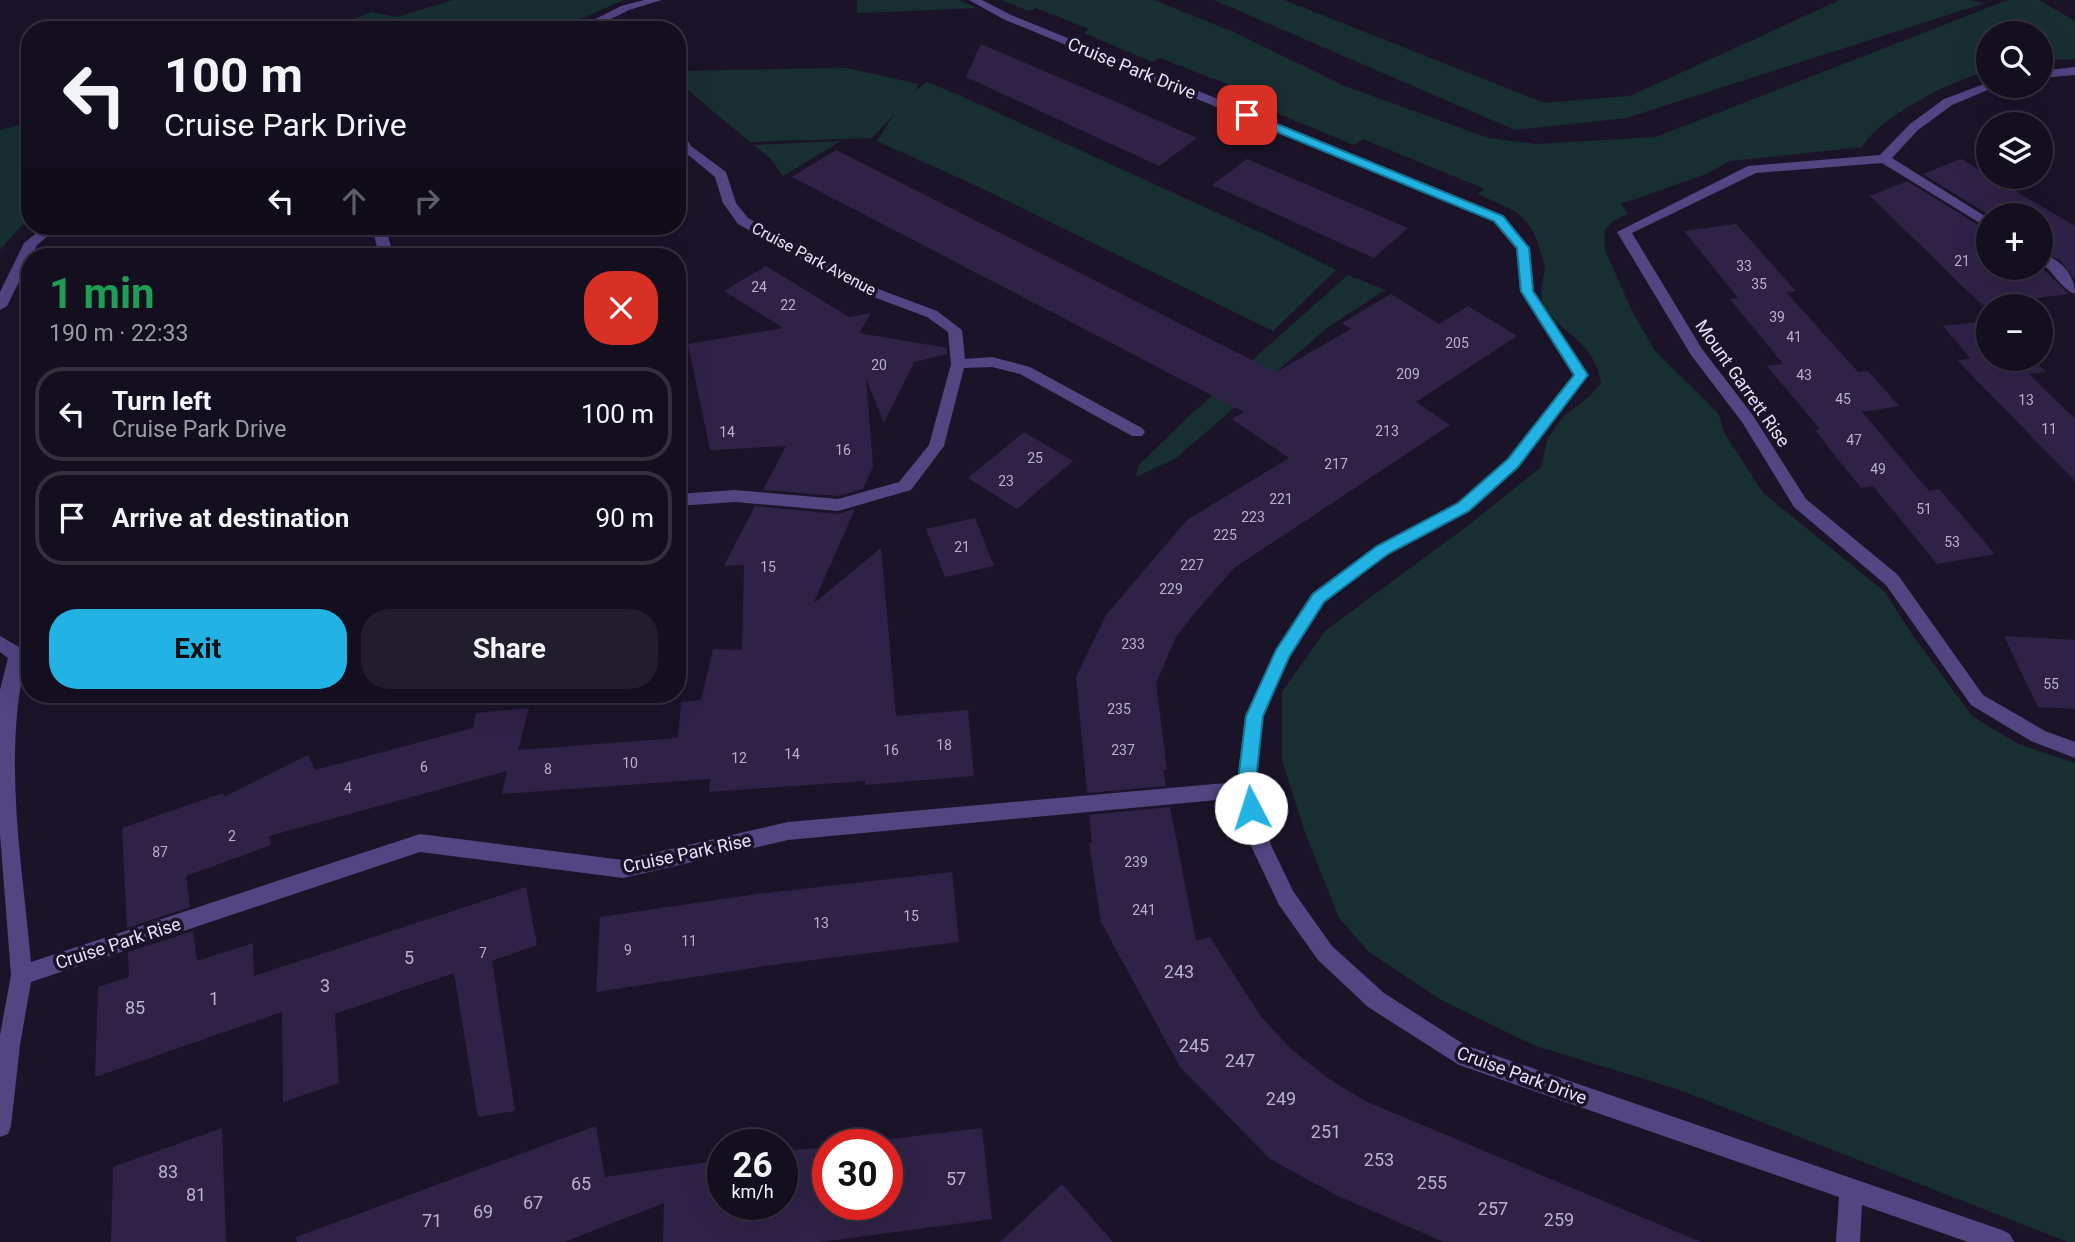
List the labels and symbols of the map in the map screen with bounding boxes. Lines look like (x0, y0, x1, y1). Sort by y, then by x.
street label: Cruise Park Drive (1065, 33, 1199, 103)
pin (1217, 85, 1277, 145)
street label: Cruise Park Avenue (749, 218, 879, 300)
house number: 21 (1954, 253, 1970, 269)
house number: 33 (1736, 258, 1752, 274)
house number: 35 (1751, 276, 1767, 292)
house number: 24 (751, 279, 767, 295)
house number: 22 (780, 297, 796, 313)
house number: 39 (1769, 309, 1785, 325)
street label: Mount Garrett Rise (1691, 315, 1795, 451)
house number: 41 (1786, 329, 1802, 345)
house number: 205 (1445, 335, 1469, 351)
house number: 20 (871, 357, 887, 373)
house number: 209 (1396, 366, 1420, 382)
house number: 43 (1796, 367, 1812, 383)
house number: 45 (1835, 391, 1851, 407)
house number: 13 (2018, 392, 2034, 408)
house number: 11 (2041, 421, 2057, 437)
house number: 213 (1375, 423, 1399, 439)
house number: 14 (719, 424, 735, 440)
house number: 47 (1846, 432, 1862, 448)
house number: 16 (835, 442, 851, 458)
house number: 25 (1027, 450, 1043, 466)
house number: 217 (1324, 456, 1348, 472)
house number: 49 (1870, 461, 1886, 477)
house number: 23 (998, 473, 1014, 489)
house number: 221 (1269, 491, 1293, 507)
house number: 51 (1916, 501, 1932, 517)
house number: 223 (1241, 509, 1265, 525)
house number: 225 (1213, 527, 1237, 543)
house number: 53 (1944, 534, 1960, 550)
house number: 21 (954, 539, 970, 555)
house number: 227 (1180, 557, 1204, 573)
house number: 15 (760, 559, 776, 575)
house number: 229 (1159, 581, 1183, 597)
house number: 233 (1121, 636, 1145, 652)
house number: 55 (2043, 676, 2059, 692)
house number: 235 (1107, 701, 1131, 717)
house number: 18 (936, 737, 952, 753)
house number: 16 (883, 742, 899, 758)
house number: 237 (1111, 742, 1135, 758)
house number: 14 (784, 746, 800, 762)
house number: 12 (731, 750, 747, 766)
house number: 10 (622, 755, 638, 771)
house number: 6 (420, 759, 428, 775)
house number: 8 (544, 761, 552, 777)
position arrow (1214, 771, 1288, 845)
house number: 4 (344, 780, 352, 796)
house number: 2 (228, 828, 236, 844)
street label: Cruise Park Rise (621, 829, 753, 877)
house number: 87 (152, 844, 168, 860)
house number: 239 (1124, 854, 1148, 870)
house number: 241 (1132, 902, 1156, 918)
house number: 15 (903, 908, 919, 924)
street label: Cruise Park Rise (53, 913, 183, 973)
house number: 13 (813, 915, 829, 931)
house number: 11 (681, 933, 697, 949)
house number: 9 (624, 942, 632, 958)
house number: 7 (479, 945, 487, 961)
house number: 5 (404, 947, 414, 968)
house number: 243 (1164, 961, 1194, 982)
house number: 3 (320, 975, 330, 996)
house number: 1 (209, 988, 219, 1009)
house number: 85 (125, 997, 145, 1018)
house number: 245 (1179, 1035, 1209, 1056)
street label: Cruise Park Drive (1454, 1042, 1590, 1108)
house number: 247 (1225, 1050, 1255, 1071)
house number: 249 (1266, 1088, 1296, 1109)
house number: 251 (1311, 1121, 1341, 1142)
speed limit sign: 30 (812, 1129, 903, 1220)
house number: 253 (1364, 1149, 1394, 1170)
house number: 83 (158, 1161, 178, 1182)
house number: 57 (946, 1168, 966, 1189)
house number: 255 (1417, 1172, 1447, 1193)
house number: 65 (571, 1173, 591, 1194)
house number: 81 (186, 1184, 206, 1205)
house number: 67 (523, 1192, 543, 1213)
house number: 257 (1478, 1198, 1508, 1219)
house number: 69 (473, 1201, 493, 1222)
house number: 259 (1544, 1209, 1574, 1230)
house number: 71 (422, 1210, 442, 1231)

